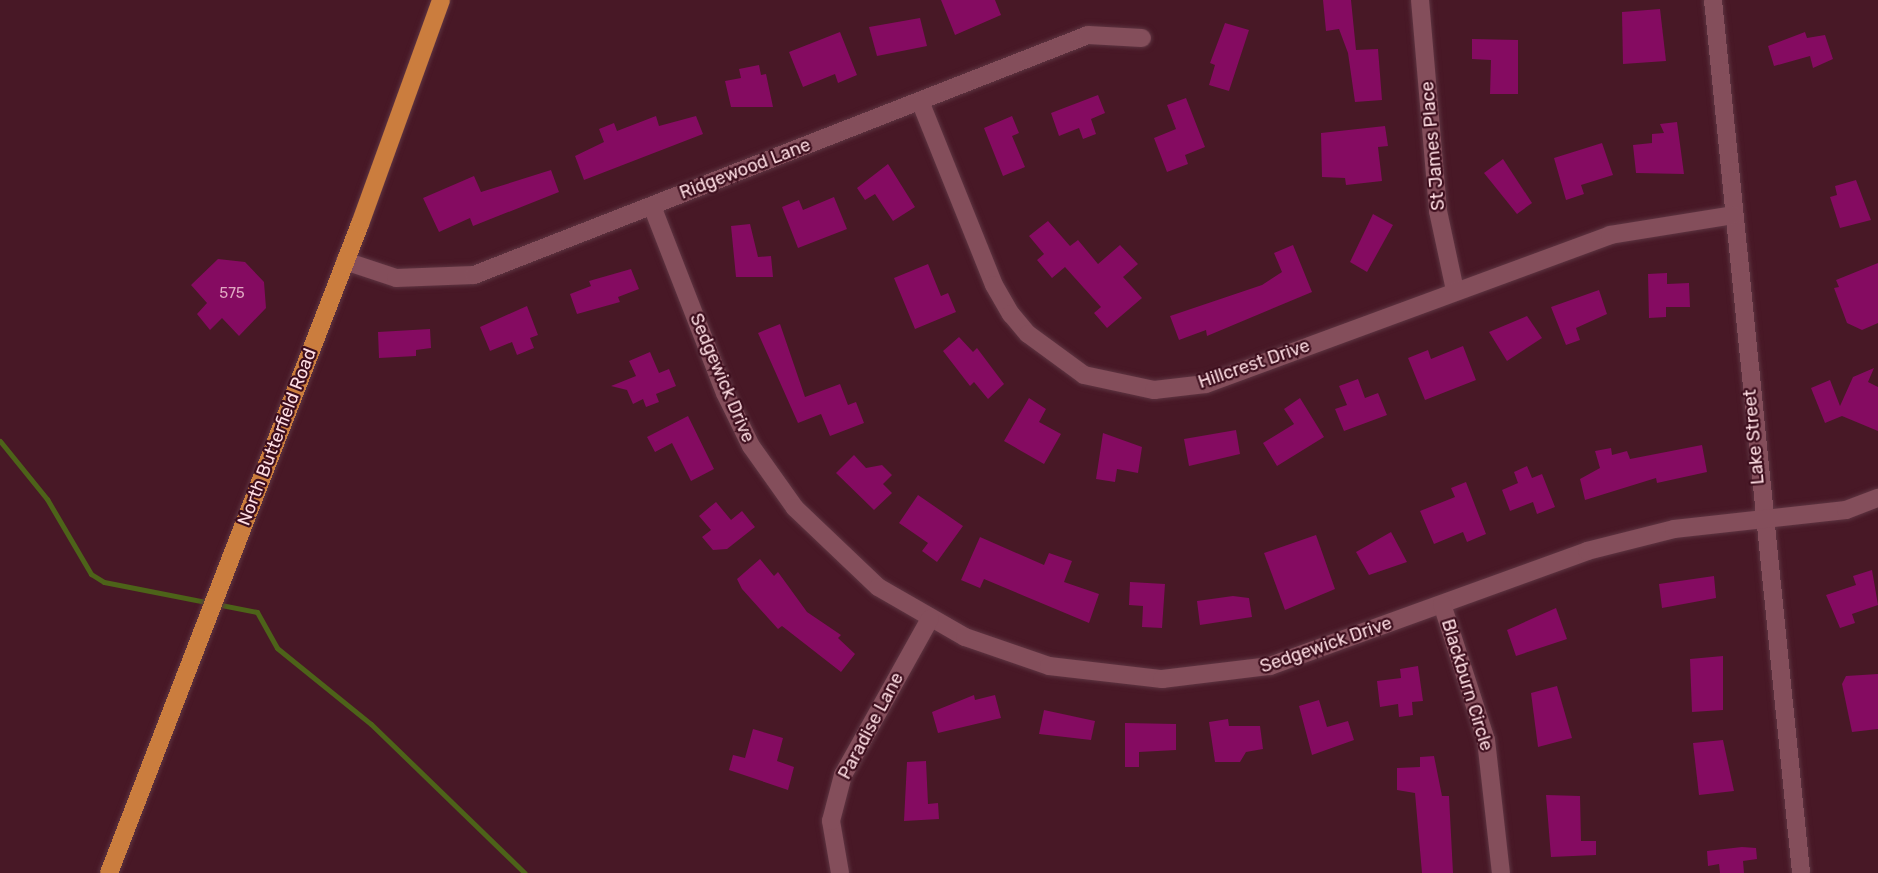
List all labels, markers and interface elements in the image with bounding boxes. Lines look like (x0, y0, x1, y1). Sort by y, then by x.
street label: St James Place (1417, 81, 1449, 211)
street label: Ridgewood Lane (676, 134, 814, 204)
house number: 575 (219, 285, 245, 303)
street label: Sedgewick Drive (685, 310, 759, 446)
street label: Hillcrest Drive (1195, 335, 1313, 393)
street label: North Butterfield Road (233, 345, 321, 529)
street label: Lake Street (1739, 389, 1769, 485)
street label: Sedgewick Drive (1257, 612, 1395, 678)
street label: Blackburn Circle (1437, 616, 1497, 754)
street label: Paradise Lane (834, 669, 908, 783)

